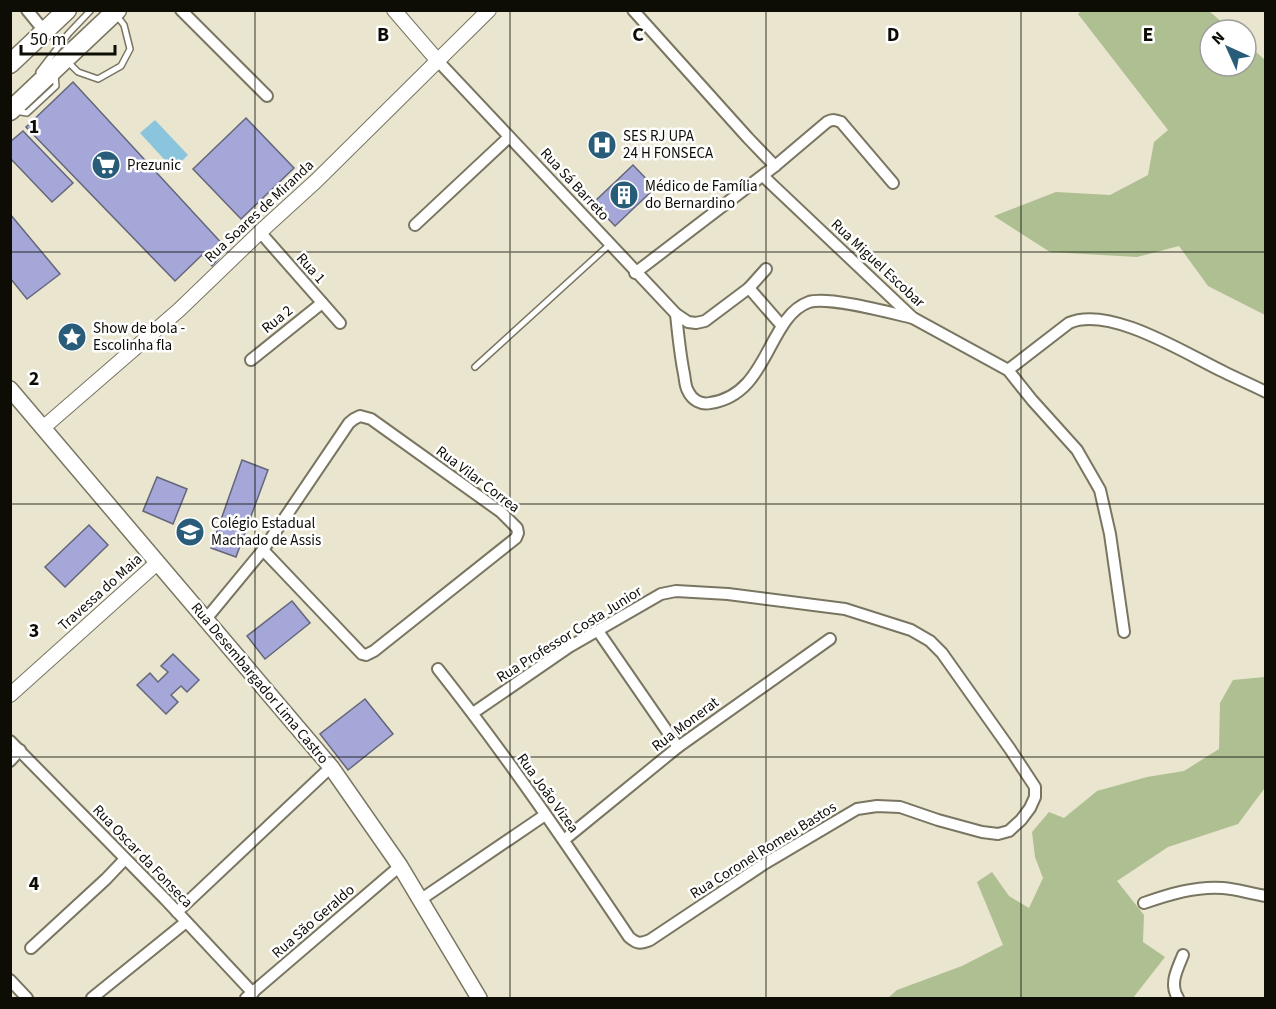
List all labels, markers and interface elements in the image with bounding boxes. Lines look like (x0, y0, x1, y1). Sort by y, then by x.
scale bar (21, 18, 116, 56)
north arrow (1198, 18, 1258, 78)
text: B (377, 21, 389, 49)
text: C (632, 21, 644, 49)
text: D (887, 21, 899, 49)
text: E (1143, 21, 1153, 49)
text: 50 m (30, 27, 66, 52)
text: N (1207, 27, 1230, 50)
text: 1 (29, 113, 39, 141)
place label: SES RJ UPA 24 H FONSECA (623, 126, 714, 164)
hospital icon: SES RJ UPA 24 H FONSECA (586, 129, 618, 161)
street label: Rua Sá Barreto (535, 143, 614, 225)
supermarket icon: Prezunic (90, 149, 122, 181)
place label: Prezunic (127, 155, 181, 176)
street label: Rua Soares de Miranda (200, 155, 319, 268)
place label: Médico de Família do Bernardino (645, 176, 757, 214)
building icon: Médico de Família do Bernardino (608, 179, 640, 211)
street label: Rua Miguel Escobar (826, 214, 930, 313)
street label: Rua 1 (291, 248, 330, 288)
street label: Rua 2 (257, 300, 297, 338)
place label: Show de bola - Escolinha fla (93, 318, 186, 356)
place icon: Show de bola - Escolinha fla (56, 321, 88, 353)
text: 2 (29, 365, 39, 393)
street label: Rua Vilar Correa (431, 441, 524, 518)
place label: Colégio Estadual Machado de Assis (211, 513, 321, 551)
school or university icon: Colégio Estadual Machado de Assis (174, 516, 206, 548)
street label: Travessa do Maia (54, 549, 147, 636)
street label: Rua Professor Costa Junior (492, 581, 647, 688)
street label: Rua Desembargador Lima Castro (186, 598, 333, 768)
text: 3 (29, 617, 39, 645)
street label: Rua Monerat (647, 692, 723, 757)
street label: Rua João Vizea (512, 749, 584, 837)
street label: Rua Coronel Romeu Bastos (686, 797, 840, 904)
street label: Rua Oscar da Fonseca (88, 800, 198, 913)
text: 4 (29, 870, 40, 898)
street label: Rua São Geraldo (267, 880, 359, 963)

